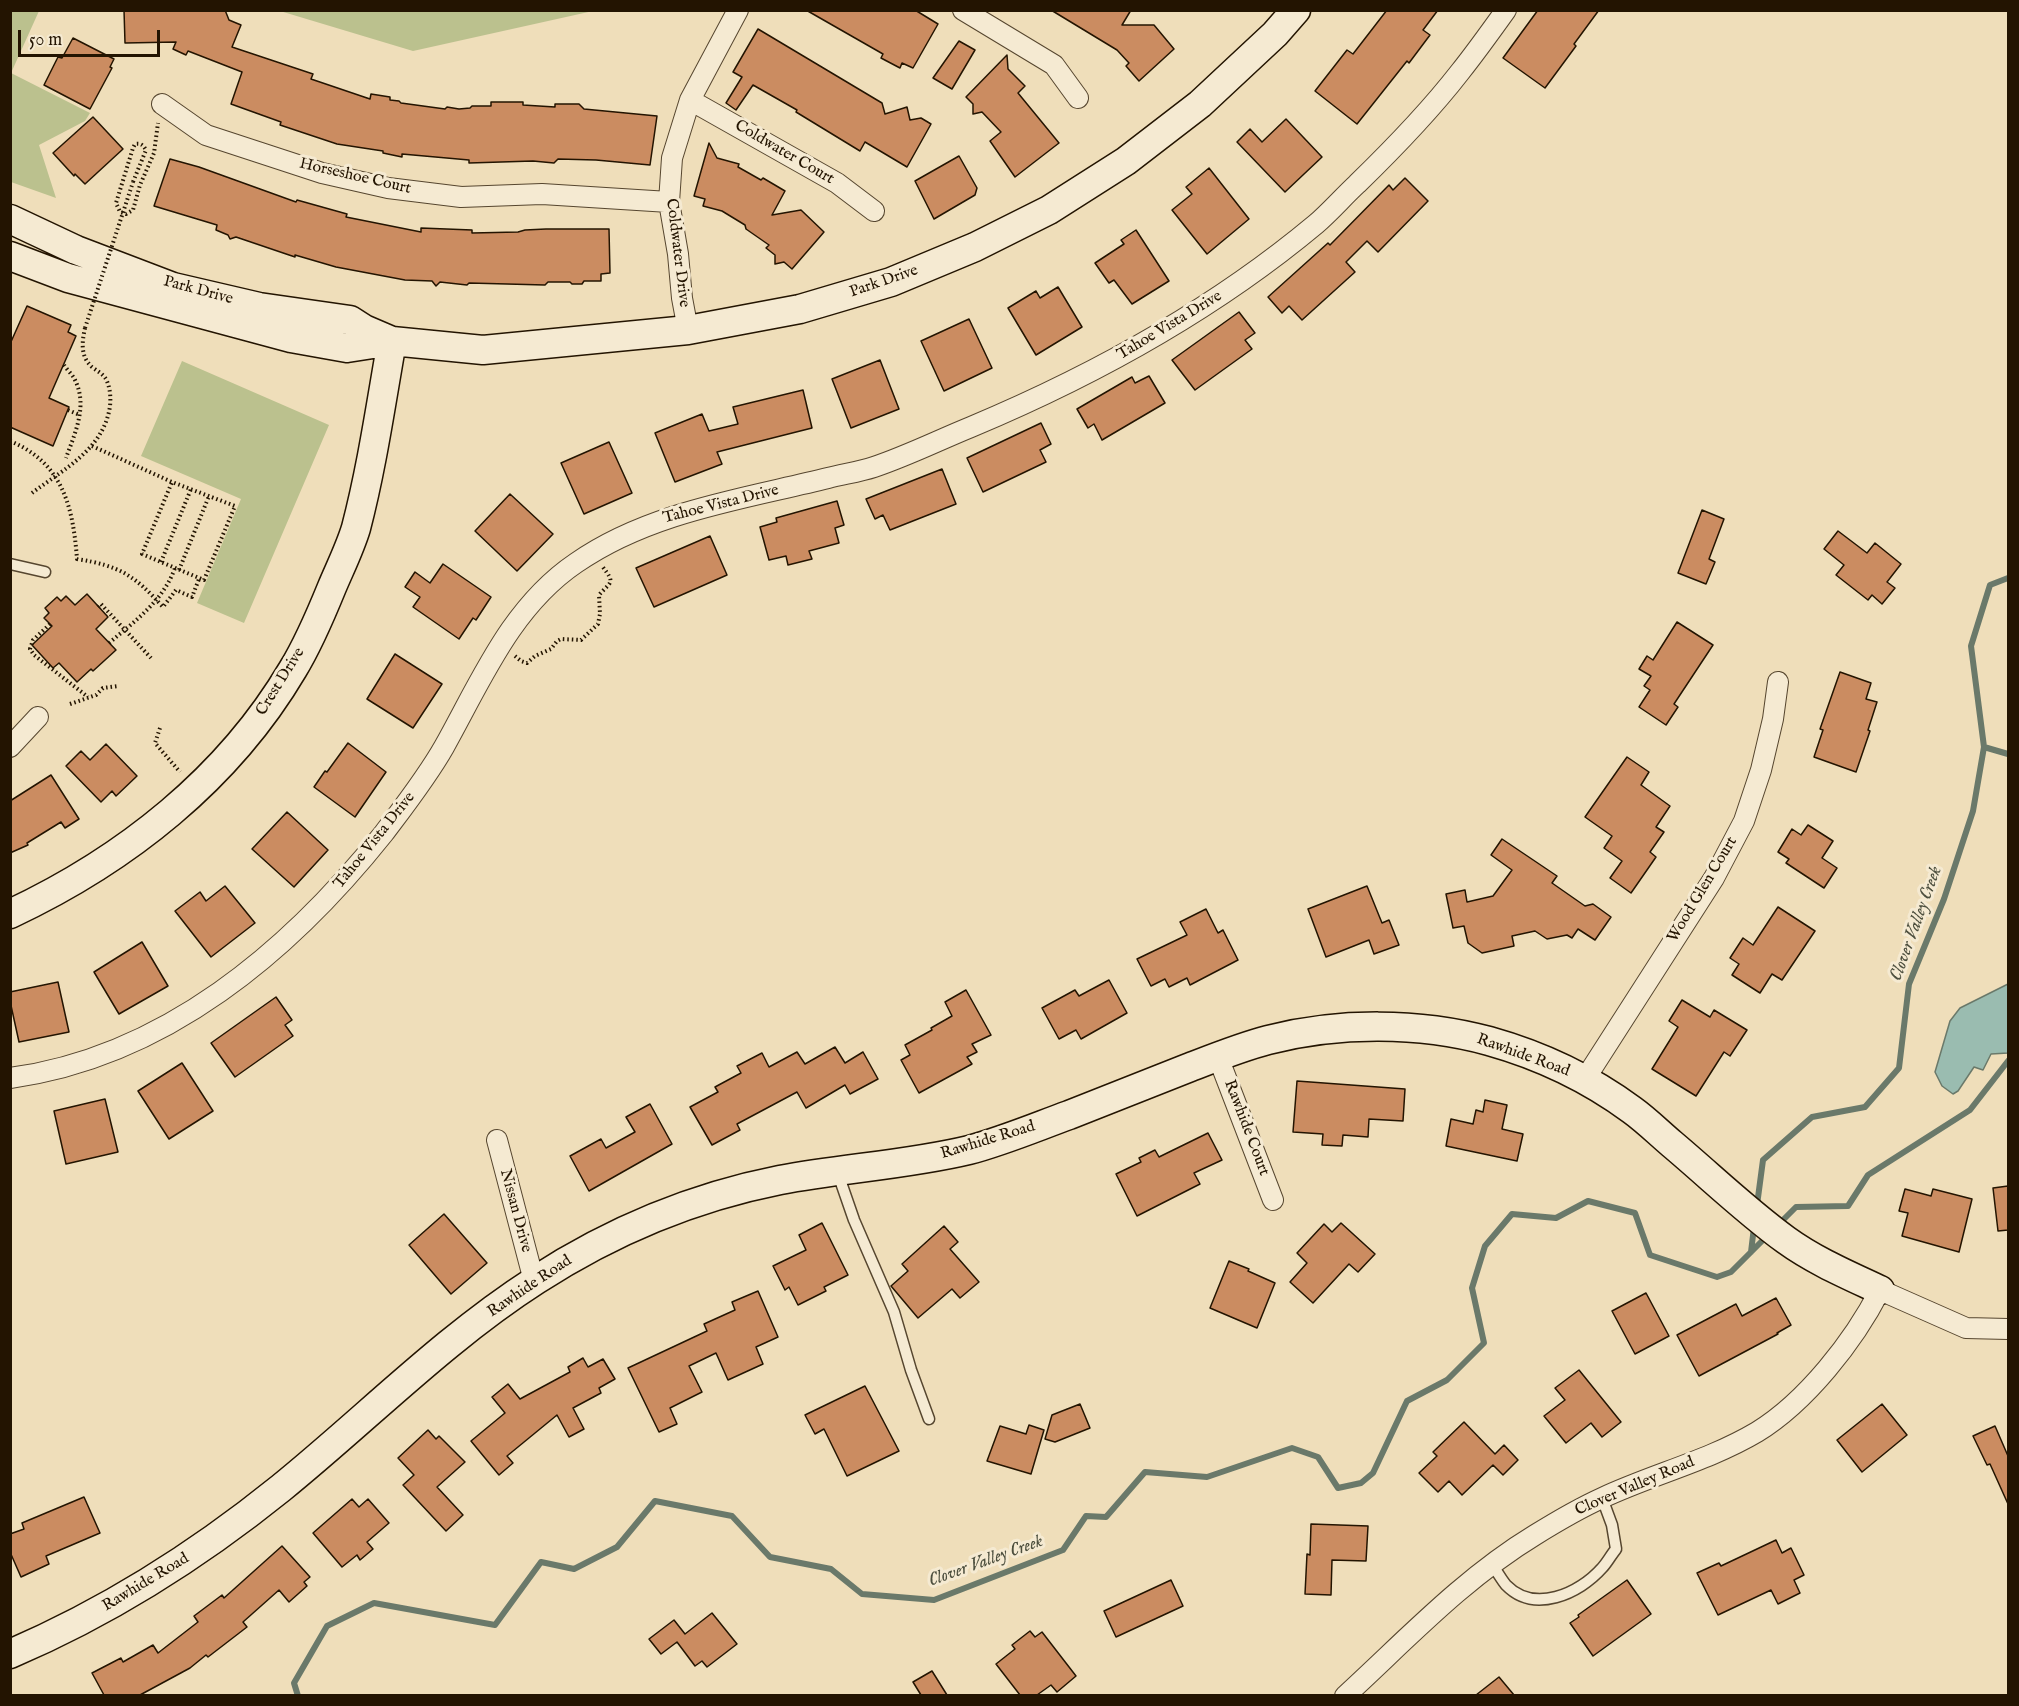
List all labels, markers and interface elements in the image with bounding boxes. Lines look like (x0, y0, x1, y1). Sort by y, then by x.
scale bar (21, 18, 164, 56)
text: 50 m (29, 29, 62, 52)
street label: Coldwater Court (731, 117, 837, 189)
street label: Horseshoe Court (297, 155, 413, 199)
street label: Coldwater Drive (661, 197, 693, 309)
street label: Park Drive (847, 261, 921, 303)
street label: Park Drive (161, 273, 235, 309)
street label: Tahoe Vista Drive (1114, 287, 1226, 365)
street label: Tahoe Vista Drive (661, 481, 781, 529)
street label: Crest Drive (253, 644, 309, 720)
street label: Tahoe Vista Drive (330, 789, 420, 893)
street label: Wood Glen Court (1664, 834, 1742, 946)
water label: Clover Valley Creek (1886, 864, 1948, 984)
street label: Rawhide Road (1474, 1030, 1572, 1082)
street label: Rawhide Court (1219, 1077, 1273, 1179)
street label: Rawhide Road (939, 1118, 1037, 1164)
street label: Nissan Drive (495, 1167, 535, 1255)
street label: Rawhide Road (484, 1252, 576, 1322)
street label: Clover Valley Road (1572, 1453, 1698, 1521)
water label: Clover Valley Creek (926, 1531, 1046, 1593)
street label: Rawhide Road (99, 1550, 193, 1616)

